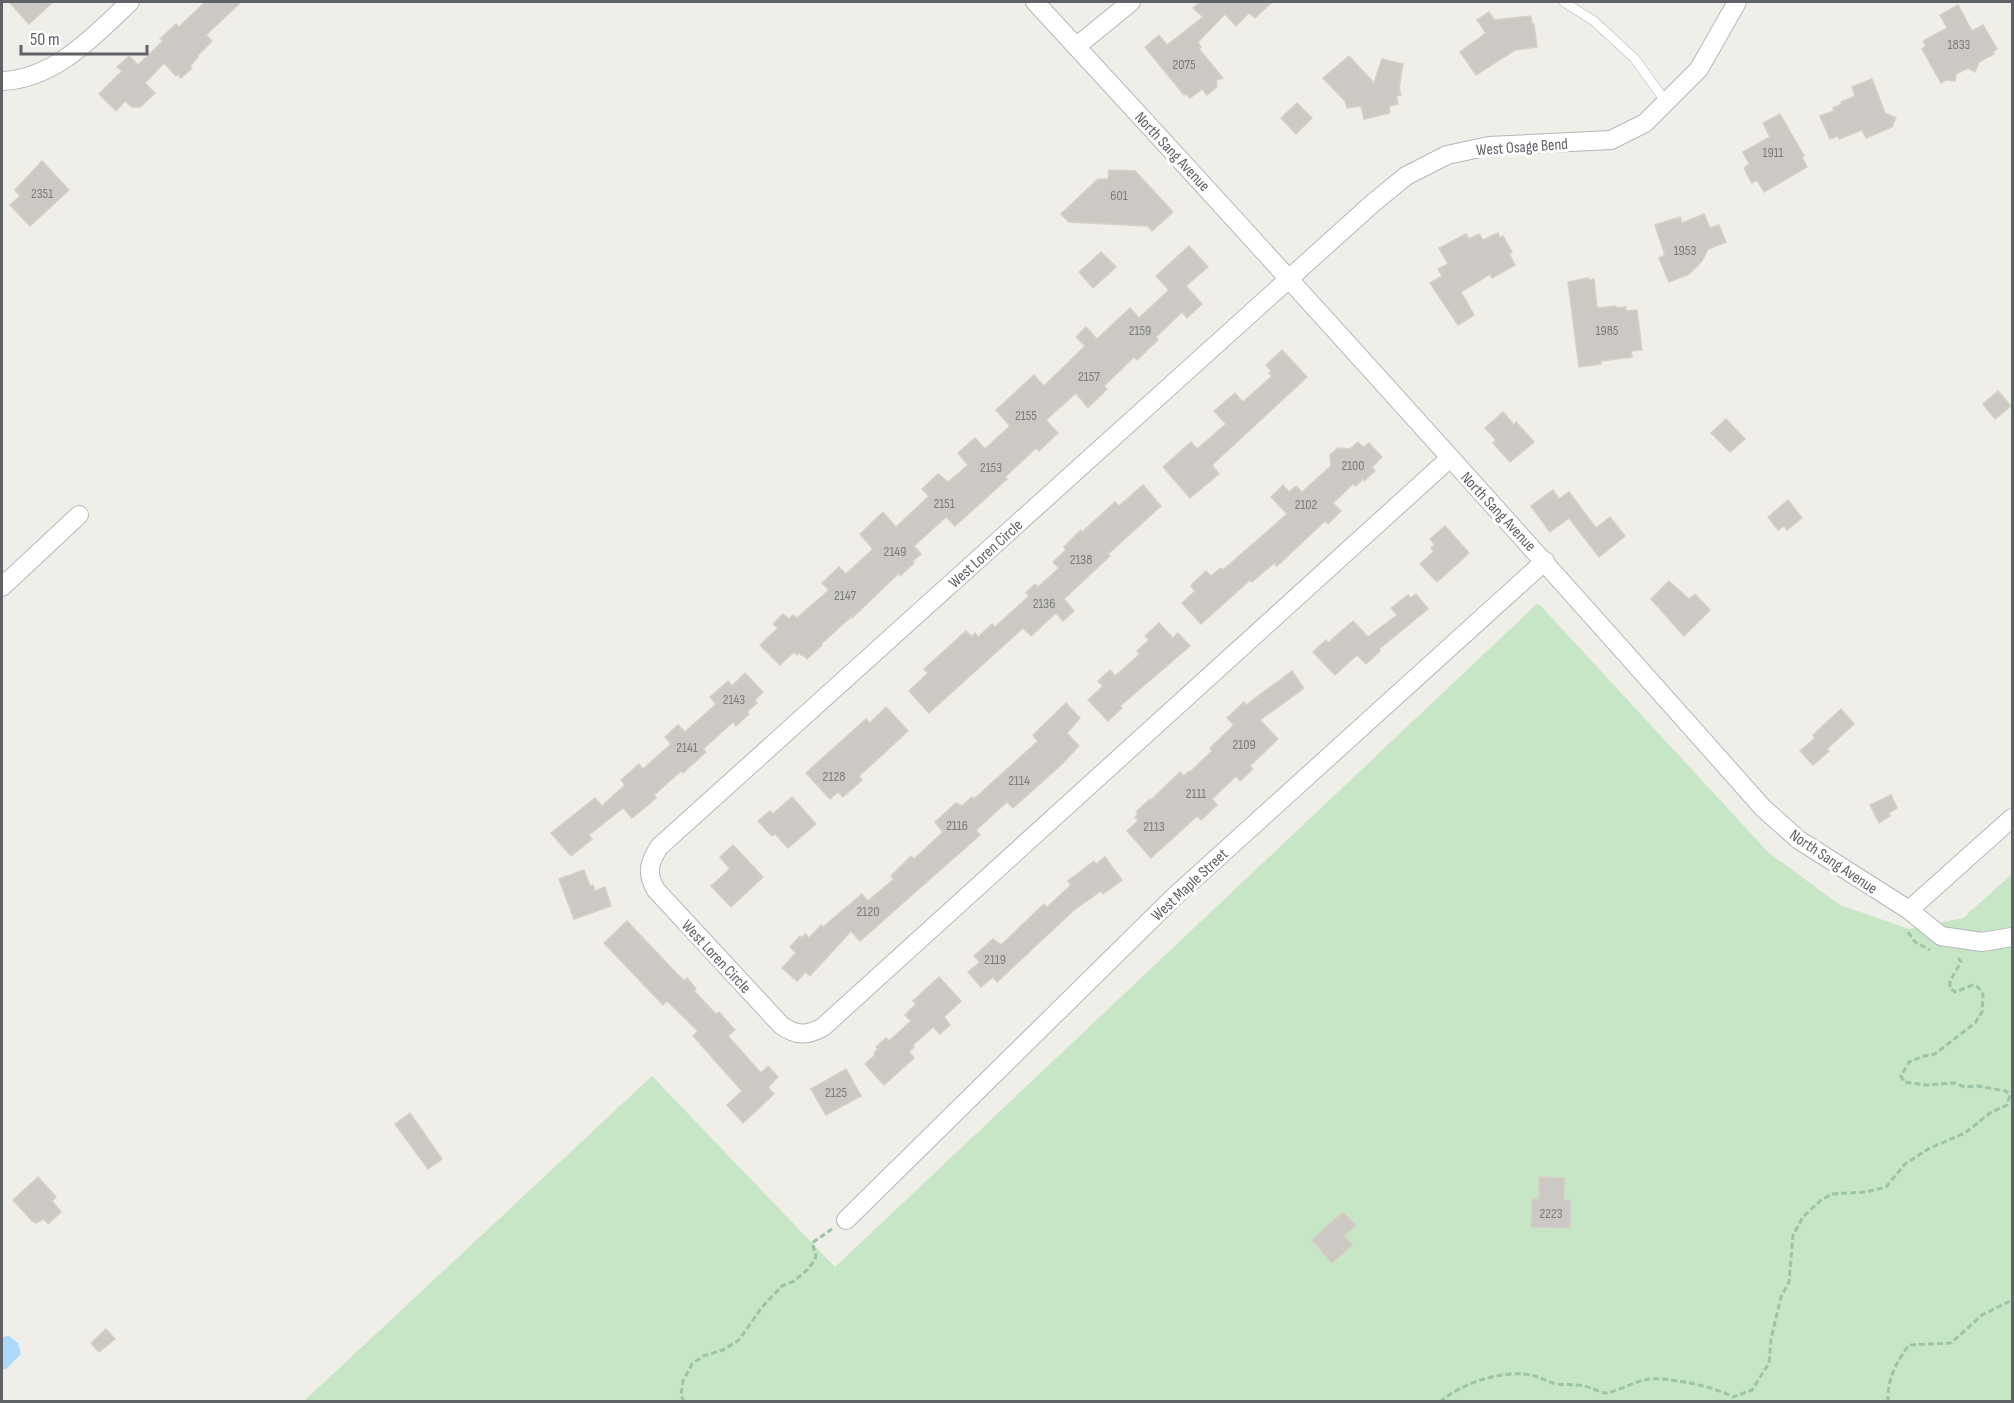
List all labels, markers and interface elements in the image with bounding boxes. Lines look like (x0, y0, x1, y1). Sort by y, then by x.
scale bar (21, 18, 147, 56)
text: 50 m (30, 29, 60, 50)
house number: 1833 (1948, 36, 1971, 53)
house number: 2075 (1172, 56, 1196, 73)
street label: North Sang Avenue (1130, 108, 1214, 196)
street label: West Osage Bend (1476, 135, 1569, 160)
house number: 1911 (1763, 144, 1784, 161)
house number: 2351 (31, 185, 53, 202)
house number: 601 (1110, 187, 1128, 204)
house number: 1953 (1674, 242, 1696, 259)
house number: 2159 (1129, 322, 1151, 339)
house number: 1985 (1596, 322, 1619, 339)
house number: 2157 (1078, 368, 1100, 385)
house number: 2155 (1015, 407, 1037, 424)
house number: 2100 (1341, 457, 1365, 474)
house number: 2153 (980, 459, 1002, 476)
street label: North Sang Avenue (1456, 468, 1540, 556)
house number: 2151 (933, 495, 955, 512)
house number: 2102 (1295, 496, 1318, 513)
street label: West Loren Circle (945, 516, 1027, 592)
house number: 2149 (884, 543, 906, 560)
house number: 2138 (1070, 551, 1092, 568)
house number: 2147 (834, 587, 856, 604)
house number: 2136 (1033, 595, 1055, 612)
house number: 2143 (723, 691, 745, 708)
house number: 2109 (1232, 736, 1256, 753)
house number: 2141 (676, 739, 698, 756)
house number: 2128 (823, 768, 845, 785)
house number: 2114 (1008, 772, 1030, 789)
house number: 2111 (1186, 785, 1206, 802)
house number: 2116 (946, 817, 968, 834)
house number: 2113 (1143, 818, 1165, 835)
street label: North Sang Avenue (1786, 826, 1881, 899)
street label: West Maple Street (1148, 845, 1232, 925)
house number: 2120 (857, 903, 879, 920)
street label: West Loren Circle (677, 916, 755, 998)
house number: 2119 (984, 951, 1006, 968)
house number: 2125 (825, 1084, 848, 1101)
house number: 2223 (1539, 1205, 1563, 1222)

